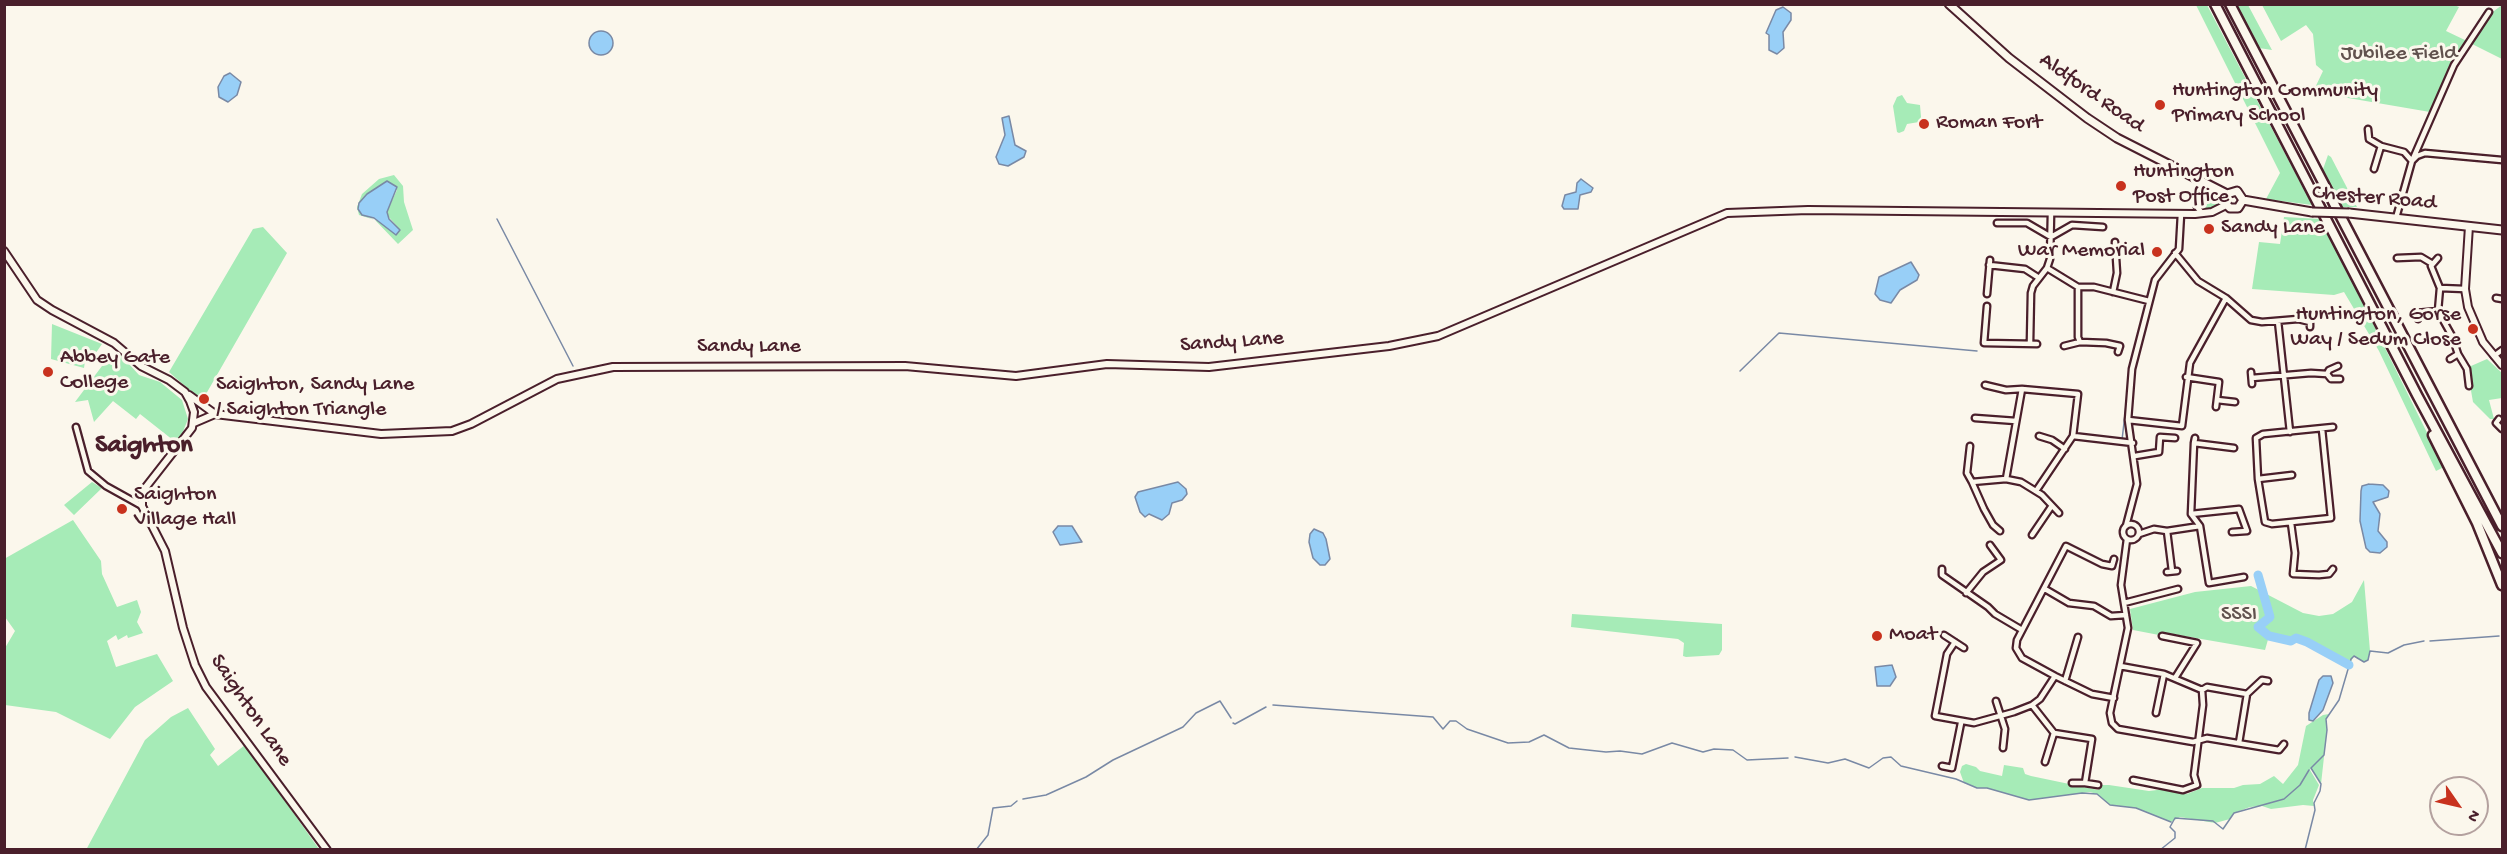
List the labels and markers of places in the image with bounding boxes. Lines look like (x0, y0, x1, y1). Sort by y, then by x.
place label: Huntington Community Primary School (2172, 79, 2378, 130)
marker: Huntington Community Primary School (2153, 98, 2167, 112)
place label: Roman Fort (1936, 111, 2042, 137)
marker: Roman Fort (1917, 117, 1931, 131)
place label: Huntington Post Office (2133, 160, 2234, 212)
marker: Huntington Post Office (2114, 179, 2128, 193)
place label: Sandy Lane (2221, 216, 2325, 242)
marker: Sandy Lane (2202, 222, 2216, 236)
place label: War Memorial (2018, 239, 2145, 265)
marker: War Memorial (2150, 245, 2164, 259)
place label: Huntington, Gorse Way / Sedum Close (2290, 303, 2461, 354)
marker: Huntington, Gorse Way / Sedum Close (2466, 322, 2480, 336)
place label: Abbey Gate College (60, 346, 170, 398)
marker: Abbey Gate College (41, 365, 55, 379)
place label: Saighton, Sandy Lane / Saighton Triangle (216, 373, 414, 424)
marker: Saighton, Sandy Lane / Saighton Triangle (197, 392, 211, 406)
place label: Saighton Village Hall (134, 483, 236, 534)
marker: Saighton Village Hall (115, 502, 129, 516)
place label: Moat (1889, 623, 1937, 649)
marker: Moat (1870, 629, 1884, 643)

